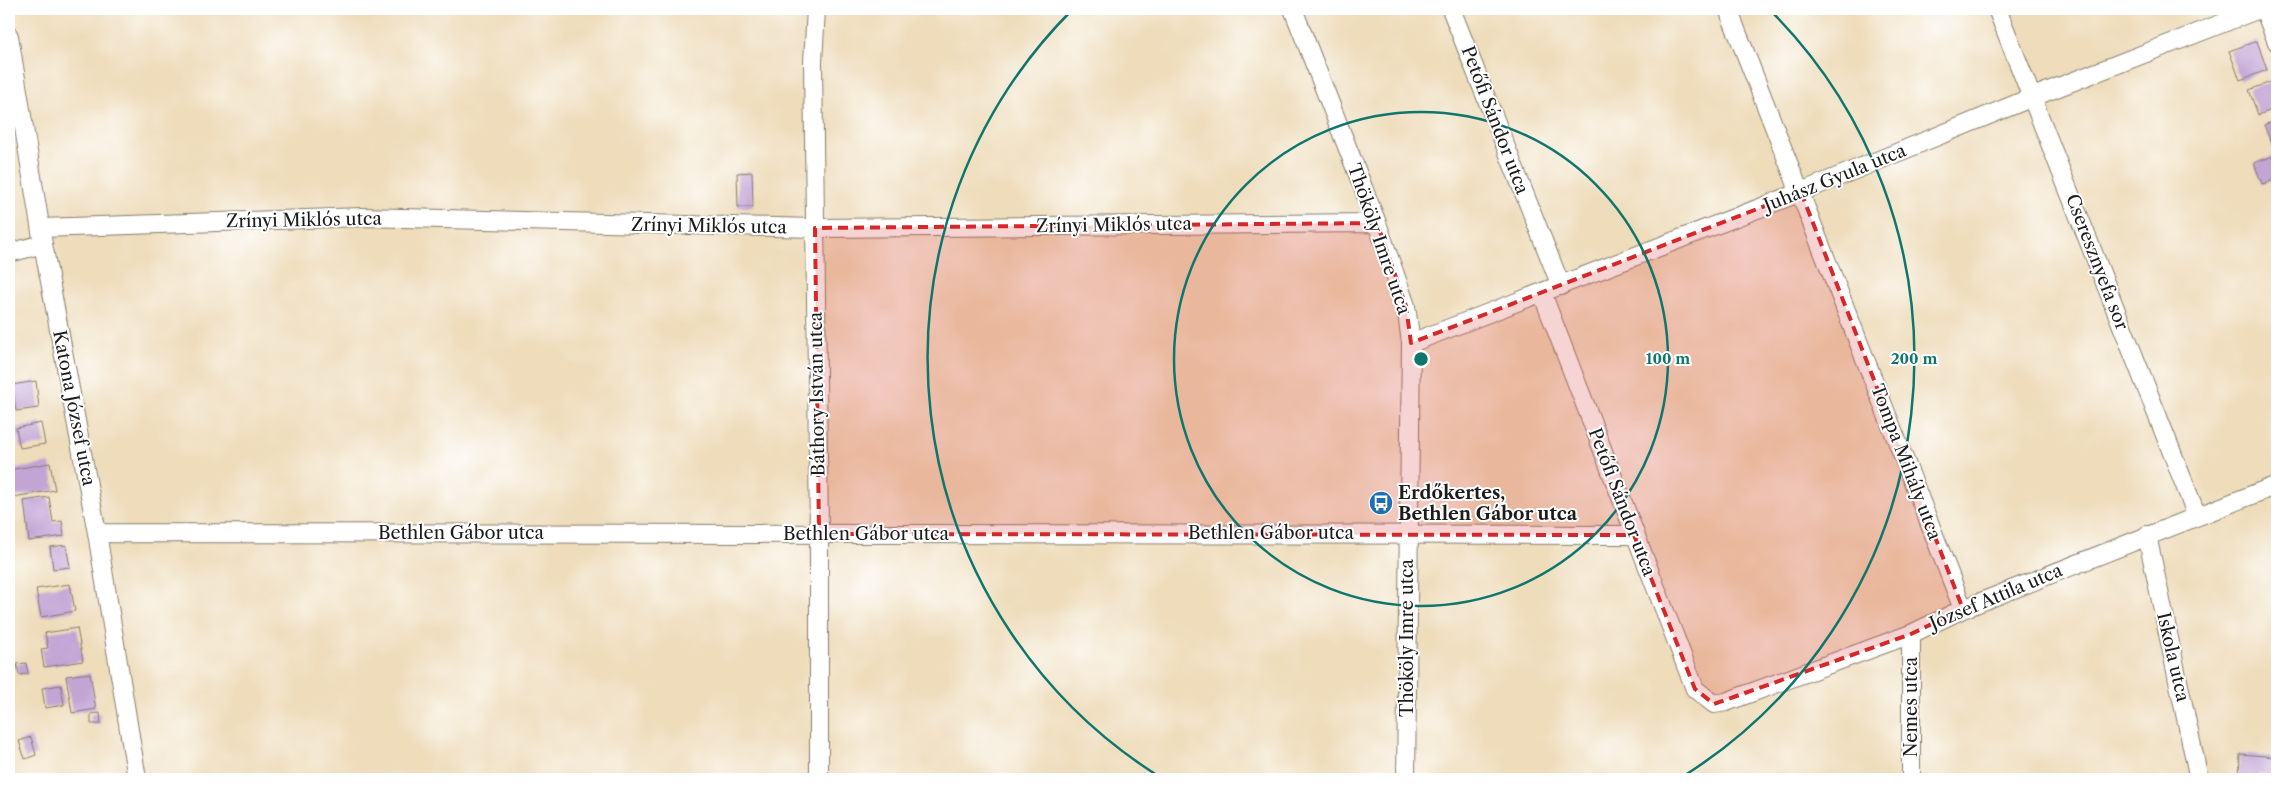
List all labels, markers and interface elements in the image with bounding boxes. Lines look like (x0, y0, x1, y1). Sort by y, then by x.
street label: Petőfi Sándor utca (1457, 43, 1534, 198)
street label: Juhász Gyula utca (1758, 139, 1910, 218)
street label: Thököly Imre utca (1343, 161, 1415, 318)
street label: Cseresznyefa sor (2061, 191, 2133, 333)
street label: Zrínyi Miklós utca (226, 208, 383, 232)
street label: Zrínyi Miklós utca (1036, 213, 1193, 237)
street label: Zrínyi Miklós utca (631, 214, 788, 238)
street label: Báthory István utca (805, 311, 829, 476)
street label: Katona József utca (48, 328, 100, 488)
text: 100 m (1646, 349, 1690, 368)
text: 200 m (1891, 349, 1937, 368)
centre of rings (1412, 350, 1430, 368)
street label: Tompa Mihály utca (1866, 381, 1946, 543)
street label: Petőfi Sándor utca (1584, 425, 1661, 580)
place label: Erdőkertes, Bethlen Gábor utca (1398, 482, 1578, 525)
bus stop icon: Erdőkertes, Bethlen Gábor utca (1368, 490, 1394, 516)
street label: Bethlen Gábor utca (378, 522, 545, 544)
street label: Bethlen Gábor utca (1188, 522, 1355, 544)
street label: Bethlen Gábor utca (783, 523, 950, 545)
street label: Thököly Imre utca (1396, 558, 1418, 717)
street label: József Attila utca (1924, 559, 2066, 636)
street label: Iskola utca (2152, 610, 2194, 704)
street label: Nemes utca (1900, 656, 1922, 757)

